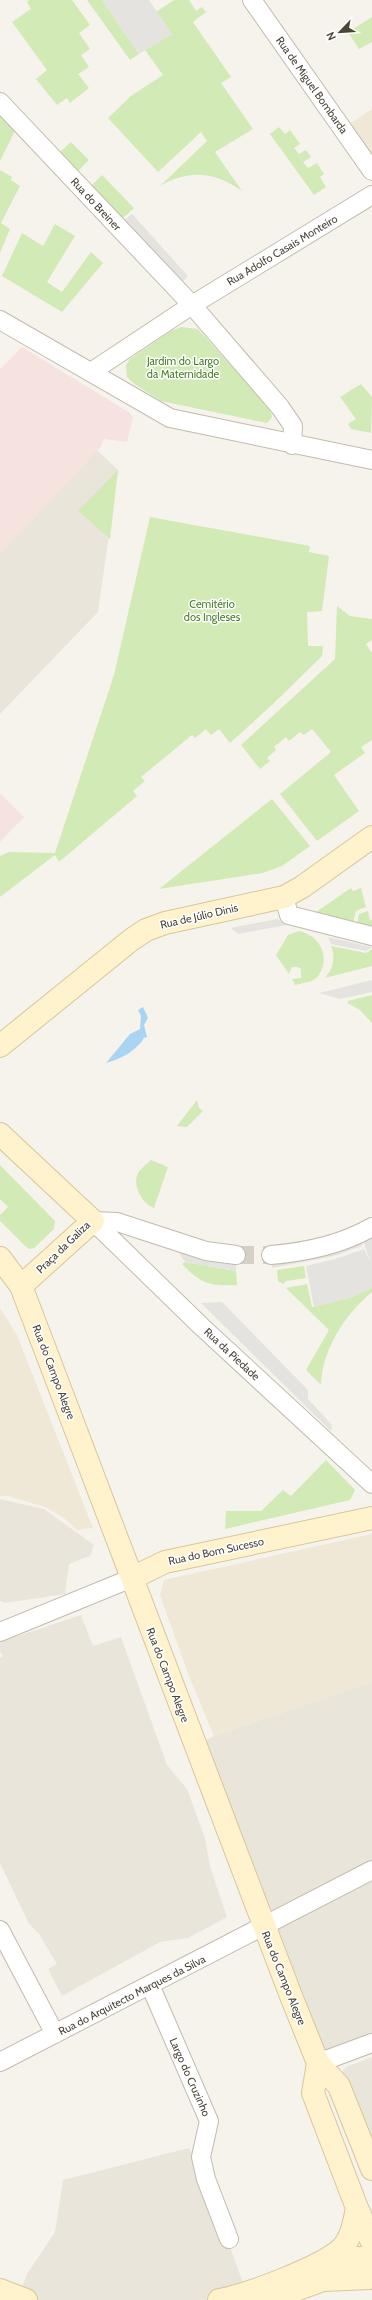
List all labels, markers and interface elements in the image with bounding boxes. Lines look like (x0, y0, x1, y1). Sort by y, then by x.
north arrow (320, 12, 360, 52)
text: N (323, 30, 339, 43)
street label: Rua de Miguel Bombarda (273, 34, 351, 137)
street label: Rua do Breiner (68, 174, 125, 234)
street label: Rua Adolfo Casais Monteiro (224, 211, 340, 289)
park label: Jardim do Largo da Maternidade (146, 354, 219, 381)
park label: Cemitério dos Ingleses (184, 597, 241, 624)
street label: Rua de Júlio Dinis (159, 900, 240, 932)
street label: Praça da Galiza (33, 1217, 93, 1276)
street label: Rua do Campo Alegre (29, 1323, 79, 1422)
street label: Rua da Piedade (201, 1325, 263, 1384)
street label: Rua do Bom Sucesso (167, 1534, 265, 1568)
street label: Rua do Campo Alegre (143, 1626, 193, 1725)
street label: Rua do Campo Alegre (259, 1929, 309, 2027)
street label: Rua do Arquitecto Marques da Silva (56, 1951, 209, 2038)
street label: Largo do Cruzinho (166, 2036, 214, 2118)

